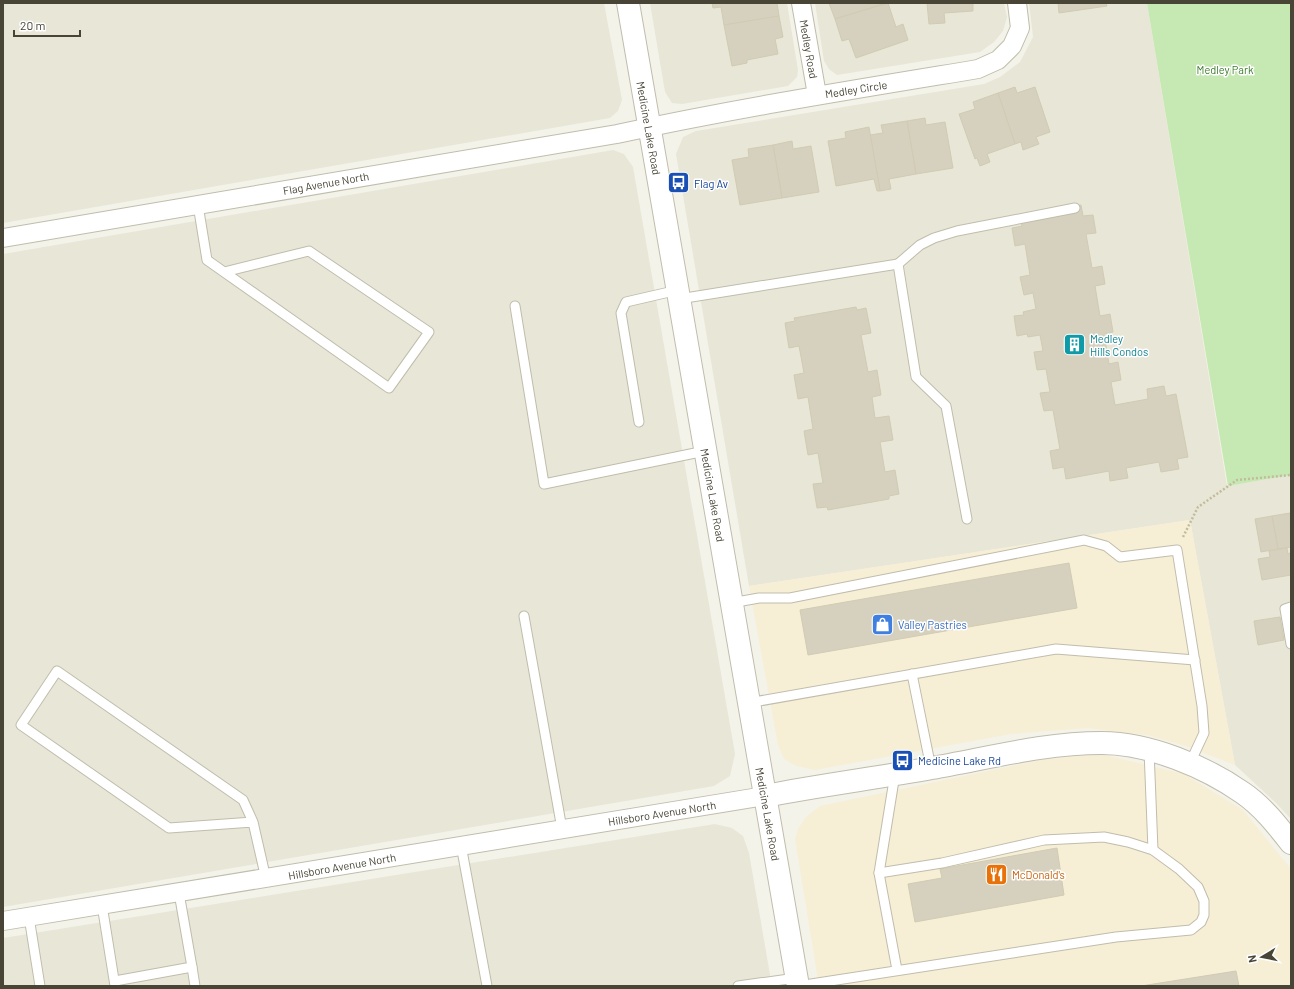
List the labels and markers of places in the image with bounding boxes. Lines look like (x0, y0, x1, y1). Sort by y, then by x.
bus stop icon: Flag Av (665, 170, 691, 196)
place label: Flag Av (694, 177, 728, 190)
building icon: Medley Hills Condos (1061, 331, 1087, 357)
place label: Medley Hills Condos (1090, 332, 1148, 358)
shop icon: Valley Pastries (870, 611, 896, 637)
place label: Valley Pastries (898, 618, 967, 631)
bus stop icon: Medicine Lake Rd (889, 747, 915, 773)
place label: Medicine Lake Rd (918, 754, 1001, 767)
restaurant icon: McDonald's (983, 861, 1009, 887)
place label: McDonald's (1012, 868, 1065, 881)

